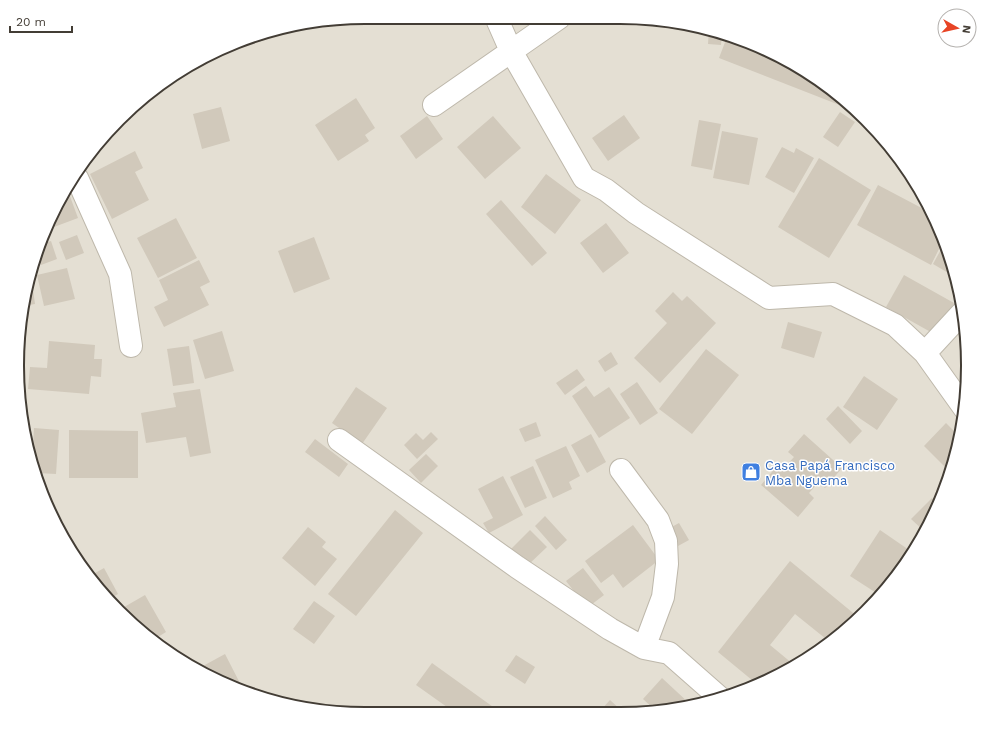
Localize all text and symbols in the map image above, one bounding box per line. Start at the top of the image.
scale bar [10,8,72,34]
north arrow [937,8,977,48]
text: 20 m [16,15,46,29]
text: N [959,24,973,34]
place label: Casa Papá Francisco Mba Nguema [765,458,895,488]
shop icon: Casa Papá Francisco Mba Nguema [740,461,762,483]

